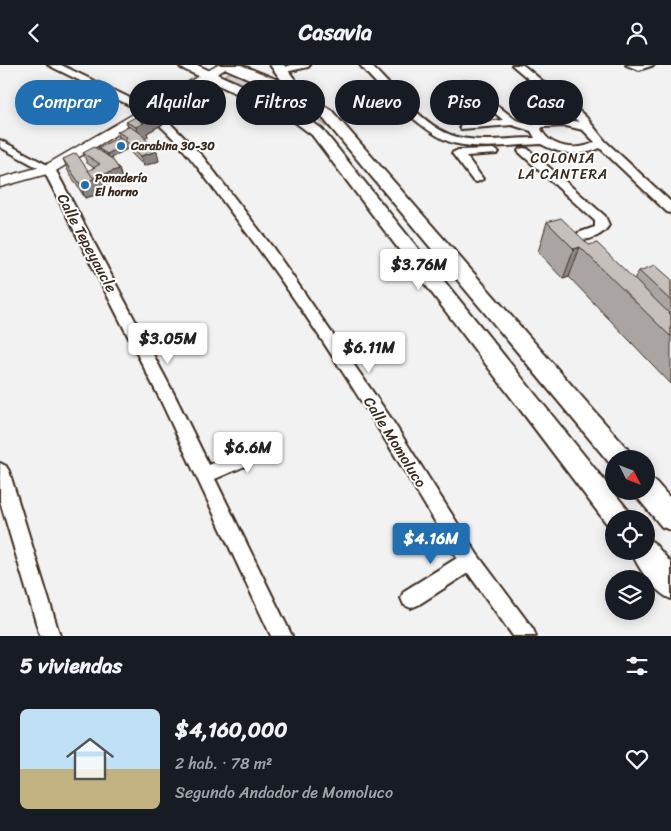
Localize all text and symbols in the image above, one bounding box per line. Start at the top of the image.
text: Casavia [299,13,372,52]
icon: back [20,19,48,47]
icon: person [623,19,651,47]
chip: Comprar [15,80,119,125]
chip: Alquilar [129,80,226,125]
chip: Filtros [236,80,325,125]
chip: Nuevo [335,80,420,125]
chip: Piso [430,80,499,125]
chip: Casa [509,80,583,125]
place label: Carabina 30-30 [130,135,215,157]
marker: Carabina 30-30 [115,140,127,152]
district label: COLONIA LA CANTERA [518,146,608,187]
place label: Panadería El horno [95,167,147,203]
marker: Panadería El horno [79,179,91,191]
street label: Calle Tepeyaucle [50,189,124,298]
pin: $3.76M [378,249,460,291]
text: $3.76M [391,250,447,279]
pin: $3.05M [127,323,209,365]
text: $3.05M [139,324,197,353]
pin: $6.11M [328,331,410,374]
text: $6.11M [343,333,395,362]
street label: Calle Momoluco [357,391,434,493]
pin: $6.6M [213,431,283,474]
text: $6.6M [225,433,271,462]
north arrow [605,450,655,500]
map controls [605,450,655,620]
button: locate [605,510,655,560]
pin: $4.16M [390,523,472,565]
text: $4.16M [404,524,458,553]
button: layers [605,570,655,620]
text: 5 viviendas [20,647,122,685]
icon: filters [623,652,651,680]
text: $4,160,000 [175,711,288,749]
icon: home [60,729,120,789]
icon: heart [623,745,651,773]
text: 2 hab. · 78 m² [175,749,272,778]
text: Segundo Andador de Momoluco [175,778,393,807]

